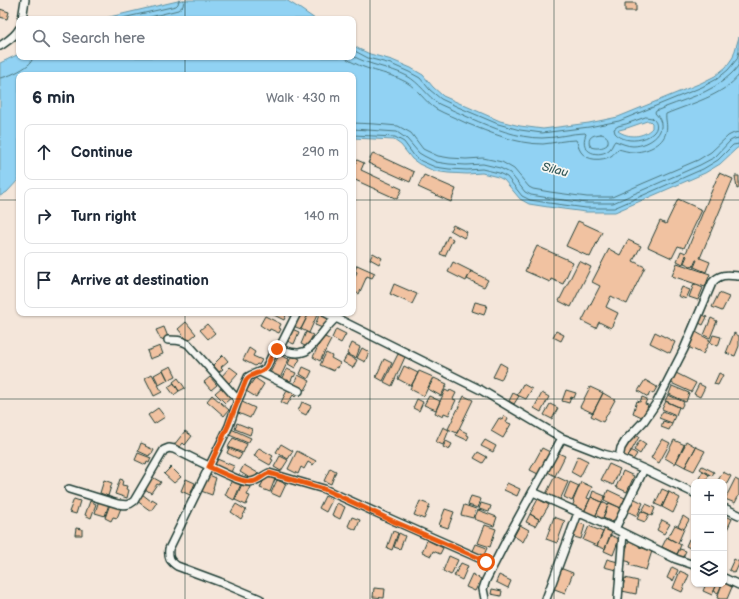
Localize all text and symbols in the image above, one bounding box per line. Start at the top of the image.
search box [16,16,356,60]
icon: search [30,27,52,49]
text: Search here [62,29,145,48]
text: 6 min [32,88,75,108]
text: Walk · 430 m [266,90,340,106]
icon: ahead [33,141,55,163]
text: Continue [71,143,133,162]
text: 290 m [302,144,339,160]
water label: Silau [540,159,570,181]
icon: right [33,205,55,227]
text: Turn right [71,207,136,226]
text: 140 m [304,208,339,224]
icon: arrive [33,269,55,291]
text: Arrive at destination [71,271,209,290]
route end [268,340,286,358]
map controls [691,479,727,587]
button: + [691,479,727,515]
button: − [691,515,727,551]
button: layers [691,551,727,587]
route start [477,553,495,571]

